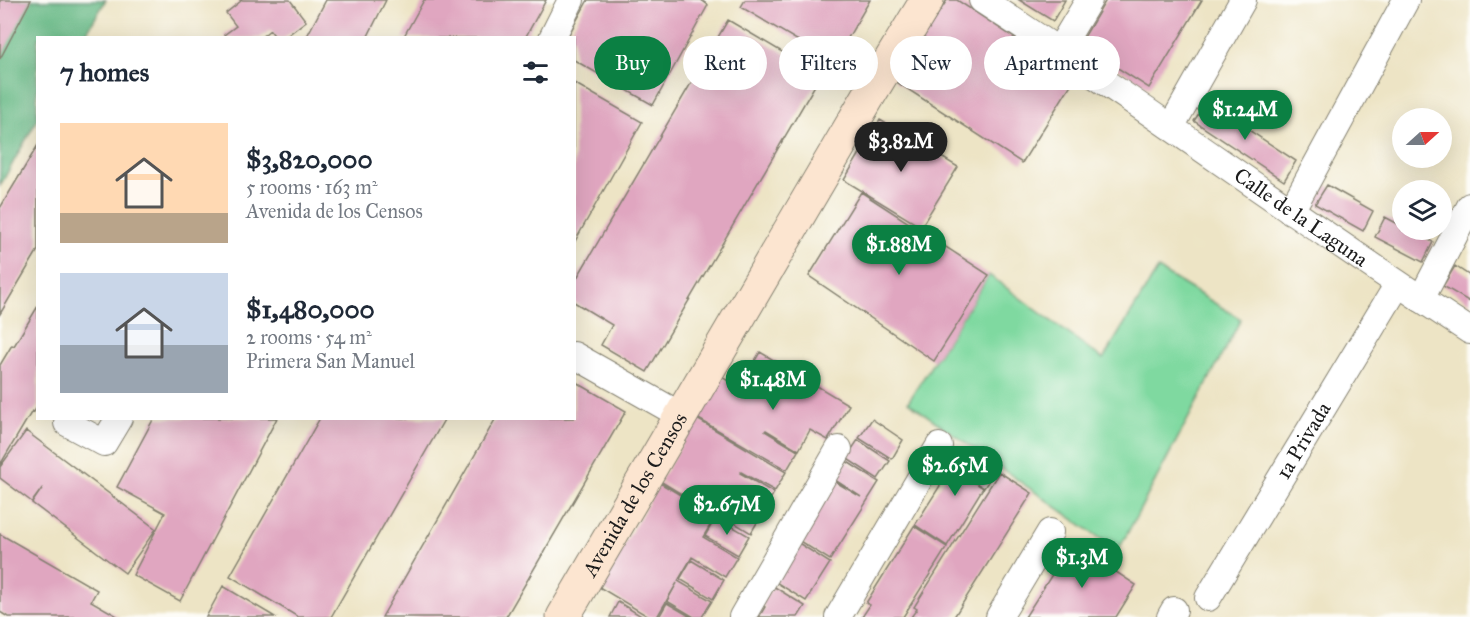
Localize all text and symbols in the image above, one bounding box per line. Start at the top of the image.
chip: Buy [594,36,671,90]
chip: Rent [683,36,767,90]
chip: Filters [779,36,878,90]
chip: New [890,36,972,90]
chip: Apartment [984,36,1120,90]
text: 7 homes [60,56,149,88]
icon: filters [519,56,552,89]
pin: $1.24M [1196,90,1294,141]
text: $1.24M [1212,97,1278,121]
north arrow [1392,108,1452,168]
map controls [1392,108,1452,240]
pin: $3.82M [852,122,950,173]
text: $3.82M [868,129,934,153]
text: $3,820,000 [246,143,373,175]
icon: home [108,147,180,219]
street label: Calle de la Laguna [1229,162,1373,272]
text: 5 rooms · 163 m² [246,175,378,199]
button: layers [1392,180,1452,240]
text: Avenida de los Censos [246,199,423,223]
pin: $1.88M [850,225,948,276]
text: $1.88M [866,232,932,256]
text: $1,480,000 [246,293,375,325]
icon: home [108,297,180,369]
text: 2 rooms · 54 m² [246,325,372,349]
text: Primera San Manuel [246,349,415,373]
pin: $1.48M [724,360,822,411]
text: $1.48M [740,367,806,391]
street label: 1a Privada [1270,397,1337,484]
street label: Avenida de los Censos [576,408,693,582]
pin: $2.65M [906,446,1004,497]
text: $2.65M [922,453,988,477]
pin: $2.67M [678,485,776,536]
text: $2.67M [693,492,761,516]
pin: $1.3M [1040,538,1124,589]
text: $1.3M [1056,545,1108,569]

